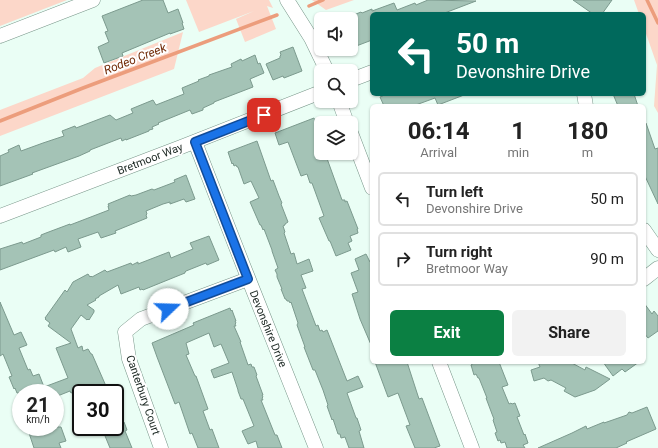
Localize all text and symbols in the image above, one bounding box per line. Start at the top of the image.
map controls [314,12,358,160]
button: sound [314,12,358,56]
text: 50 m [456,27,519,60]
icon: left [390,28,442,80]
water label: Rodeo Creek [102,40,169,77]
text: Devonshire Drive [456,61,590,82]
button: search [314,64,358,108]
pin [247,98,281,132]
icon: arrive [253,104,275,126]
button: layers [314,116,358,160]
text: 06:14 [408,117,470,145]
text: 1 [511,117,525,145]
text: 180 [567,117,608,145]
street label: Bretmoor Way [115,140,185,177]
text: Arrival [420,145,457,160]
text: min [507,145,529,160]
text: m [582,145,593,160]
text: Turn left [426,183,483,201]
icon: left [392,188,414,210]
text: 50 m [590,190,624,208]
text: Devonshire Drive [426,201,523,216]
text: Turn right [426,243,492,261]
icon: right [392,248,414,270]
text: 90 m [590,250,624,268]
text: Bretmoor Way [426,261,508,276]
position arrow [147,288,189,330]
street label: Devonshire Drive [247,289,289,370]
button: Exit [390,310,504,356]
button: Share [512,310,626,356]
street label: Canterbury Court [123,353,163,437]
speed limit sign: 30 [72,384,124,436]
text: 21 [27,393,49,417]
text: km/h [26,414,50,425]

